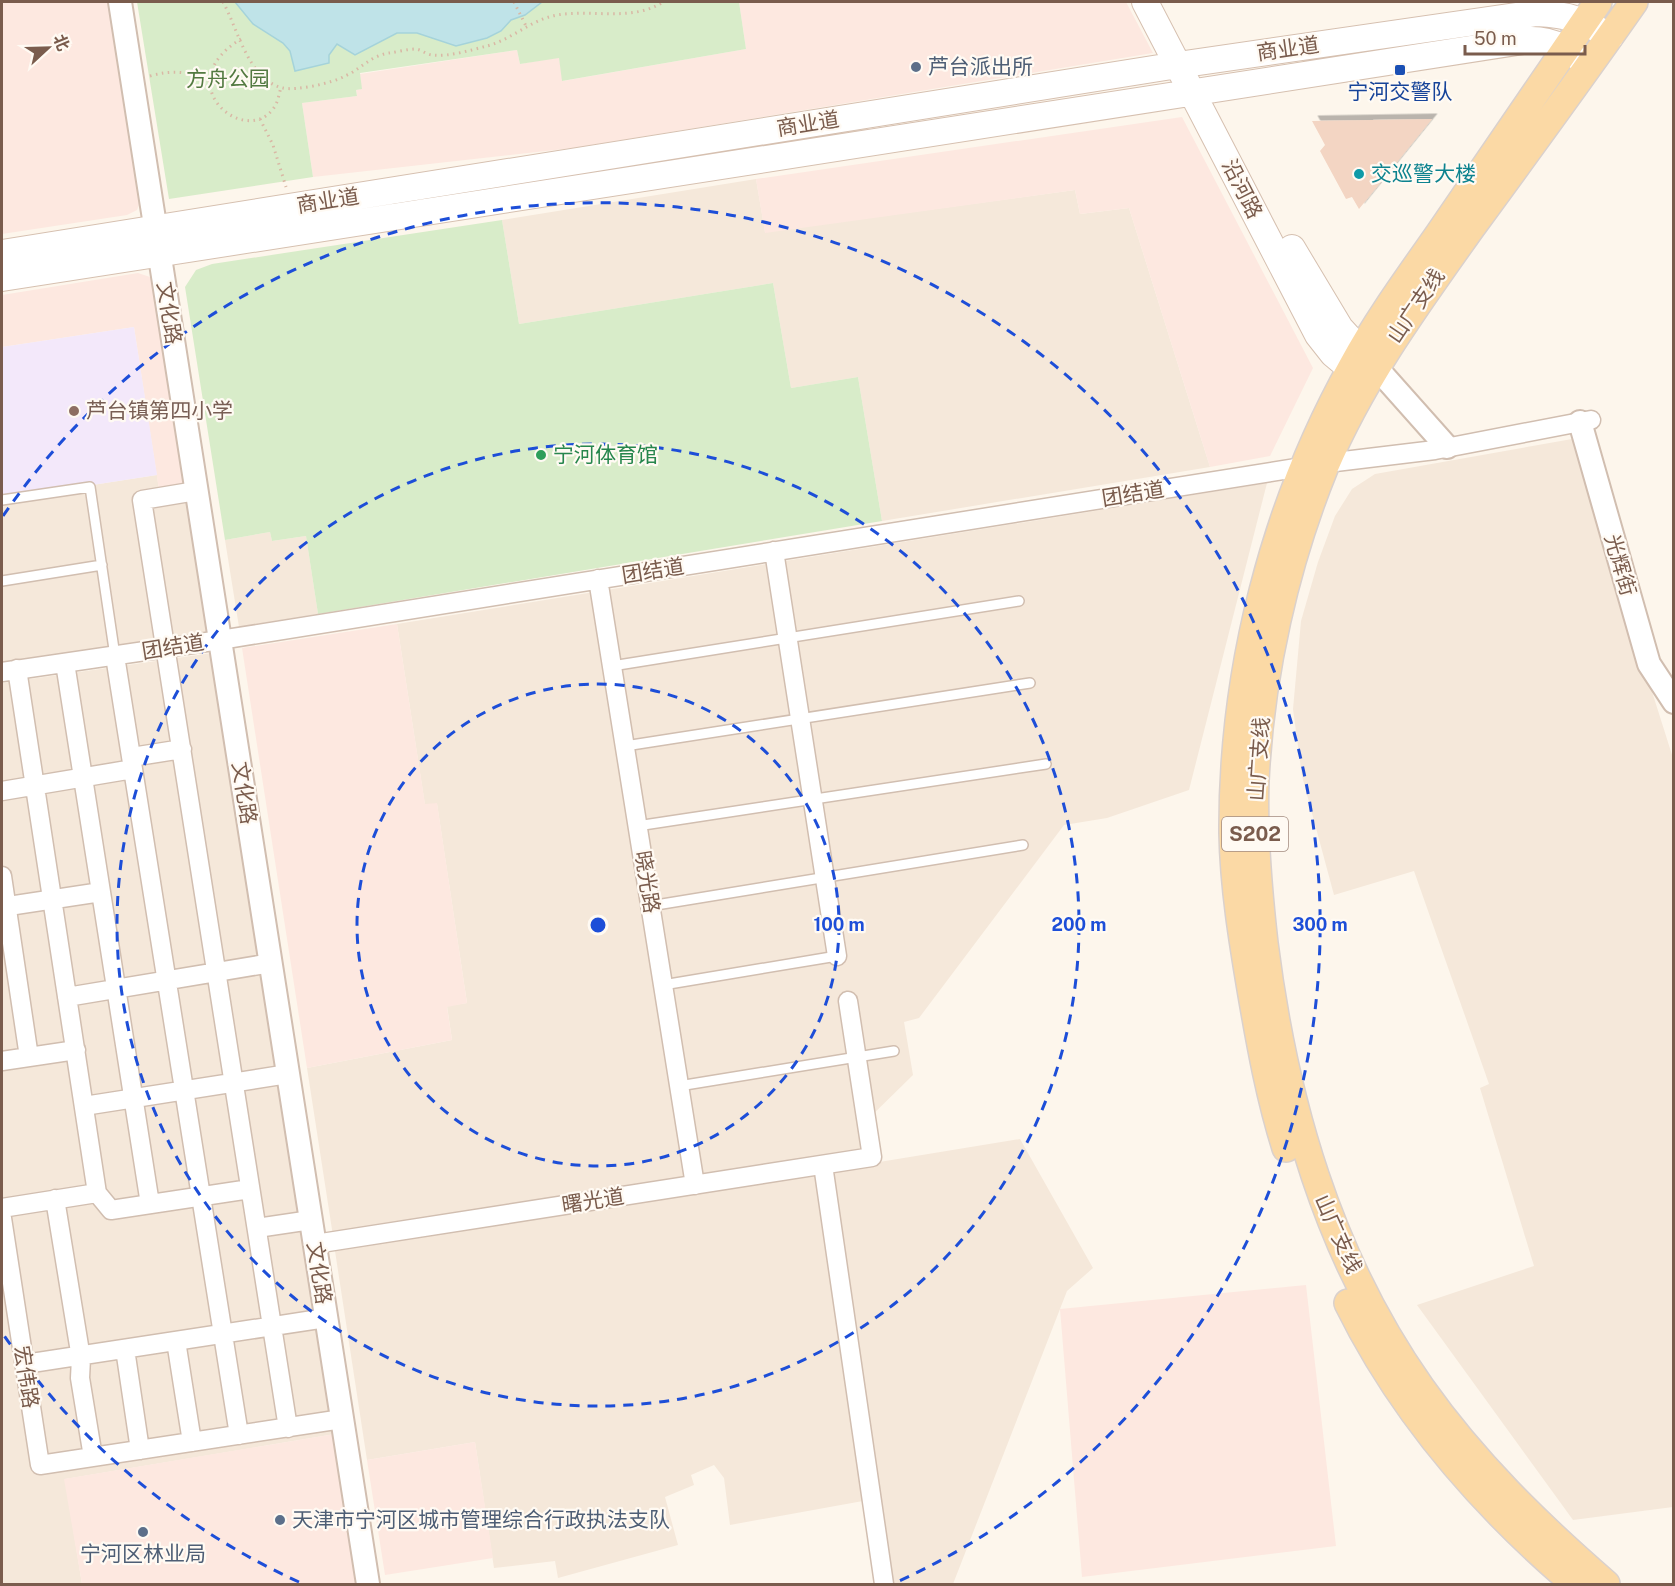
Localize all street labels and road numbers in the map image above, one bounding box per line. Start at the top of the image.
street label: 商业道 [1255,32,1321,65]
street label: 商业道 [775,106,841,141]
street label: 沿河路 [1217,155,1268,223]
street label: 商业道 [295,183,361,218]
street label: 山广支线 [1382,264,1449,348]
street label: 文化路 [152,280,187,346]
street label: 团结道 [1100,476,1166,511]
street label: 光辉街 [1600,531,1641,599]
street label: 团结道 [620,553,686,588]
street label: 团结道 [140,629,206,664]
street label: 山广支线 [1243,716,1274,802]
street label: 文化路 [227,760,262,826]
road number: S202 [1222,817,1288,851]
street label: 晓光路 [630,849,665,915]
street label: 曙光道 [560,1183,626,1218]
street label: 山广支线 [1310,1190,1367,1277]
street label: 文化路 [302,1240,337,1306]
street label: 宏伟路 [9,1344,44,1410]

